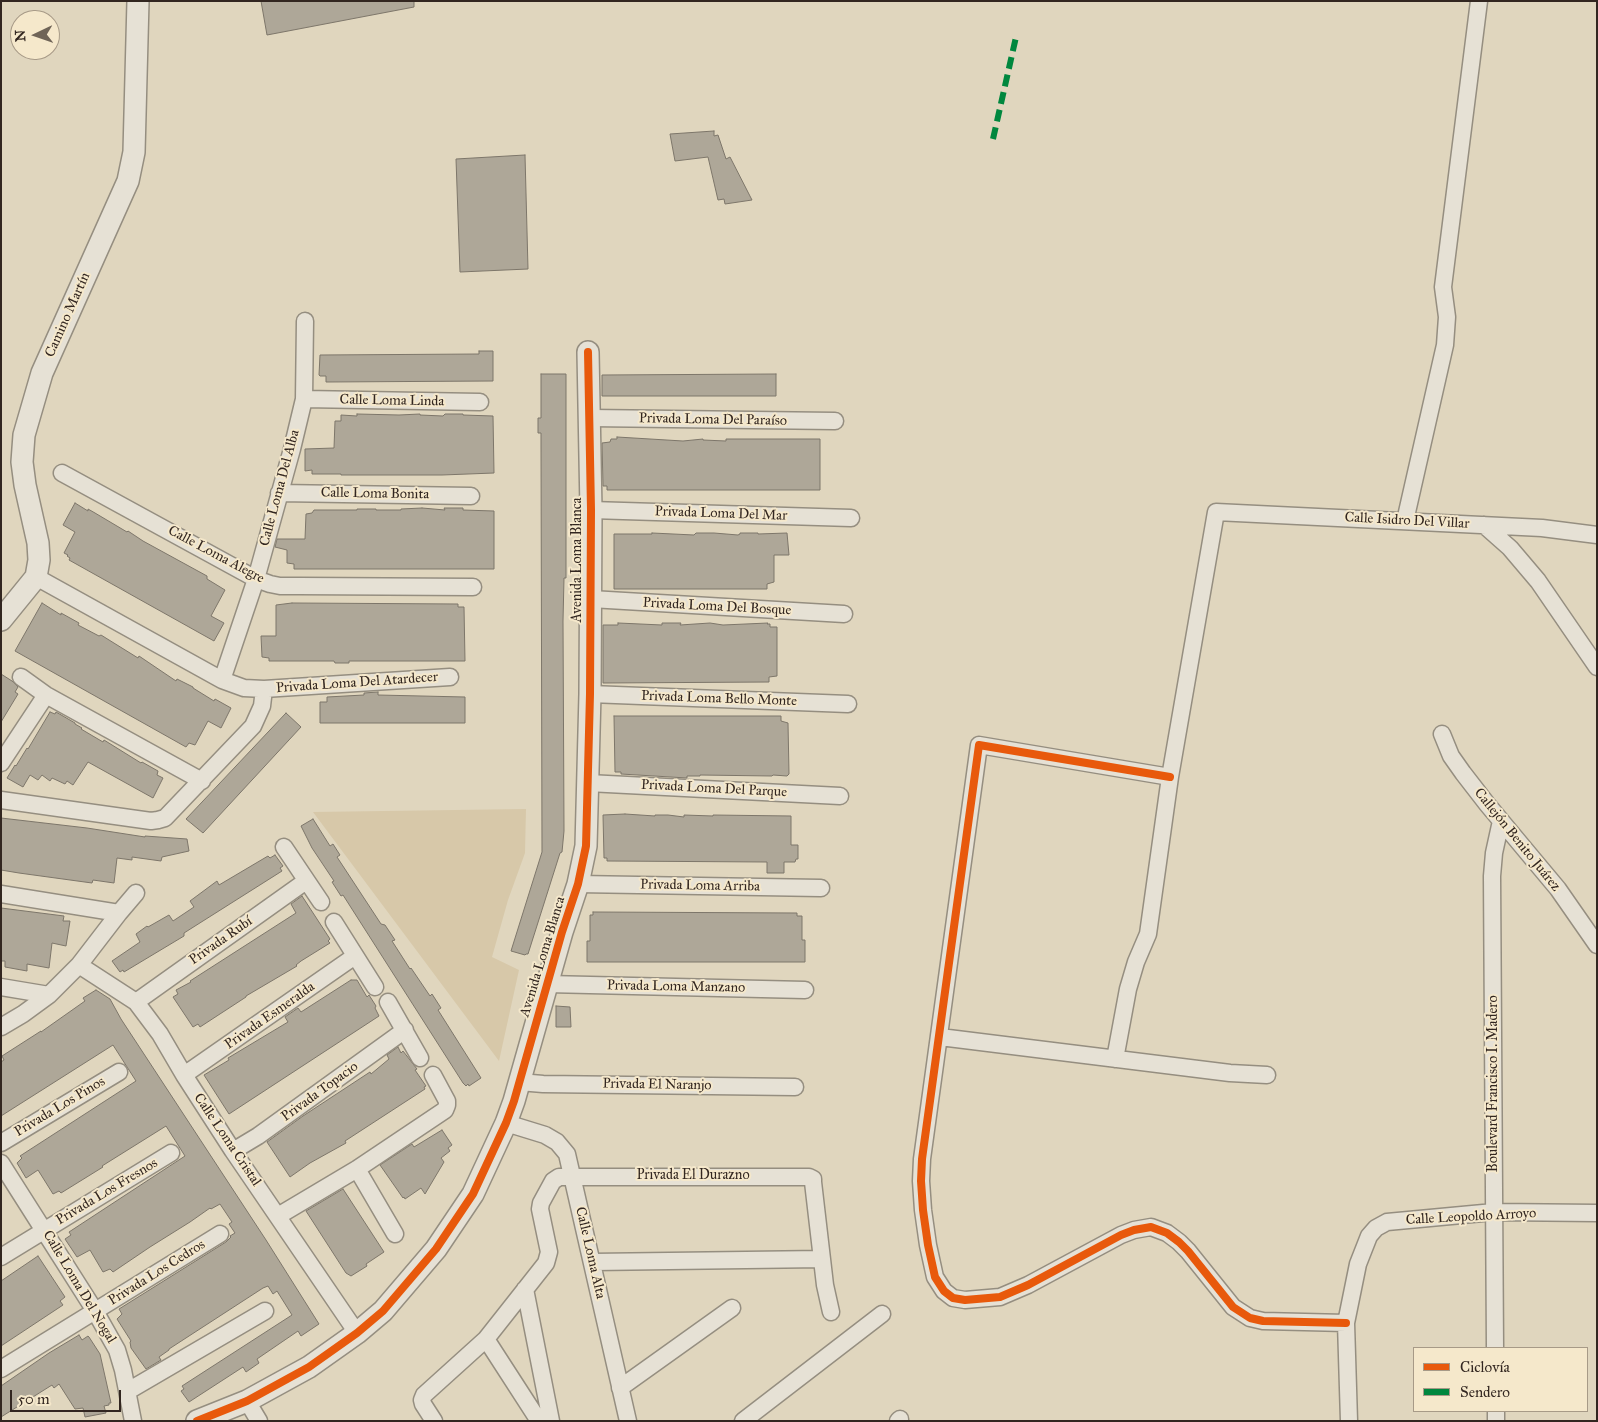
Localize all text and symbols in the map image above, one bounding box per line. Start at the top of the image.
north arrow [10,10,60,60]
text: N [12,29,29,42]
street label: Camino Martín [42,270,94,360]
street label: Calle Loma Linda [340,392,444,410]
street label: Privada Loma Del Paraíso [639,410,787,430]
street label: Calle Loma Del Alba [256,428,304,548]
street label: Calle Loma Bonita [321,485,429,503]
street label: Avenida Loma Blanca [570,497,586,623]
street label: Privada Loma Del Mar [654,503,788,525]
street label: Calle Isidro Del Villar [1344,509,1470,533]
street label: Calle Loma Alegre [165,523,267,587]
street label: Privada Loma Del Bosque [642,595,792,619]
street label: Privada Loma Del Atardecer [275,669,439,697]
street label: Privada Loma Bello Monte [641,688,797,710]
street label: Privada Loma Del Parque [641,777,787,801]
street label: Callejón Benito Juárez [1470,785,1564,895]
street label: Privada Loma Arriba [640,877,760,895]
street label: Avenida Loma Blanca [517,895,569,1019]
street label: Privada Rubí [186,913,256,969]
street label: Privada Loma Manzano [607,977,745,997]
street label: Privada Esmeralda [222,979,318,1053]
street label: Boulevard Francisco I. Madero [1486,995,1502,1173]
street label: Privada Topacio [278,1059,362,1125]
street label: Privada Los Pinos [12,1073,108,1141]
street label: Privada El Naranjo [602,1076,712,1094]
street label: Calle Loma Cristal [190,1090,264,1190]
street label: Privada Los Fresnos [53,1155,161,1229]
street label: Privada El Durazno [636,1168,750,1184]
street label: Calle Loma Alta [571,1205,609,1301]
street label: Calle Leopoldo Arroyo [1405,1205,1537,1229]
street label: Calle Loma Del Nogal [39,1228,119,1346]
street label: Privada Los Cedros [106,1236,208,1310]
legend [1413,1347,1588,1412]
text: Ciclovía [1460,1358,1510,1376]
scale bar [12,1380,124,1412]
text: Sendero [1460,1383,1510,1401]
text: 50 m [18,1390,50,1408]

